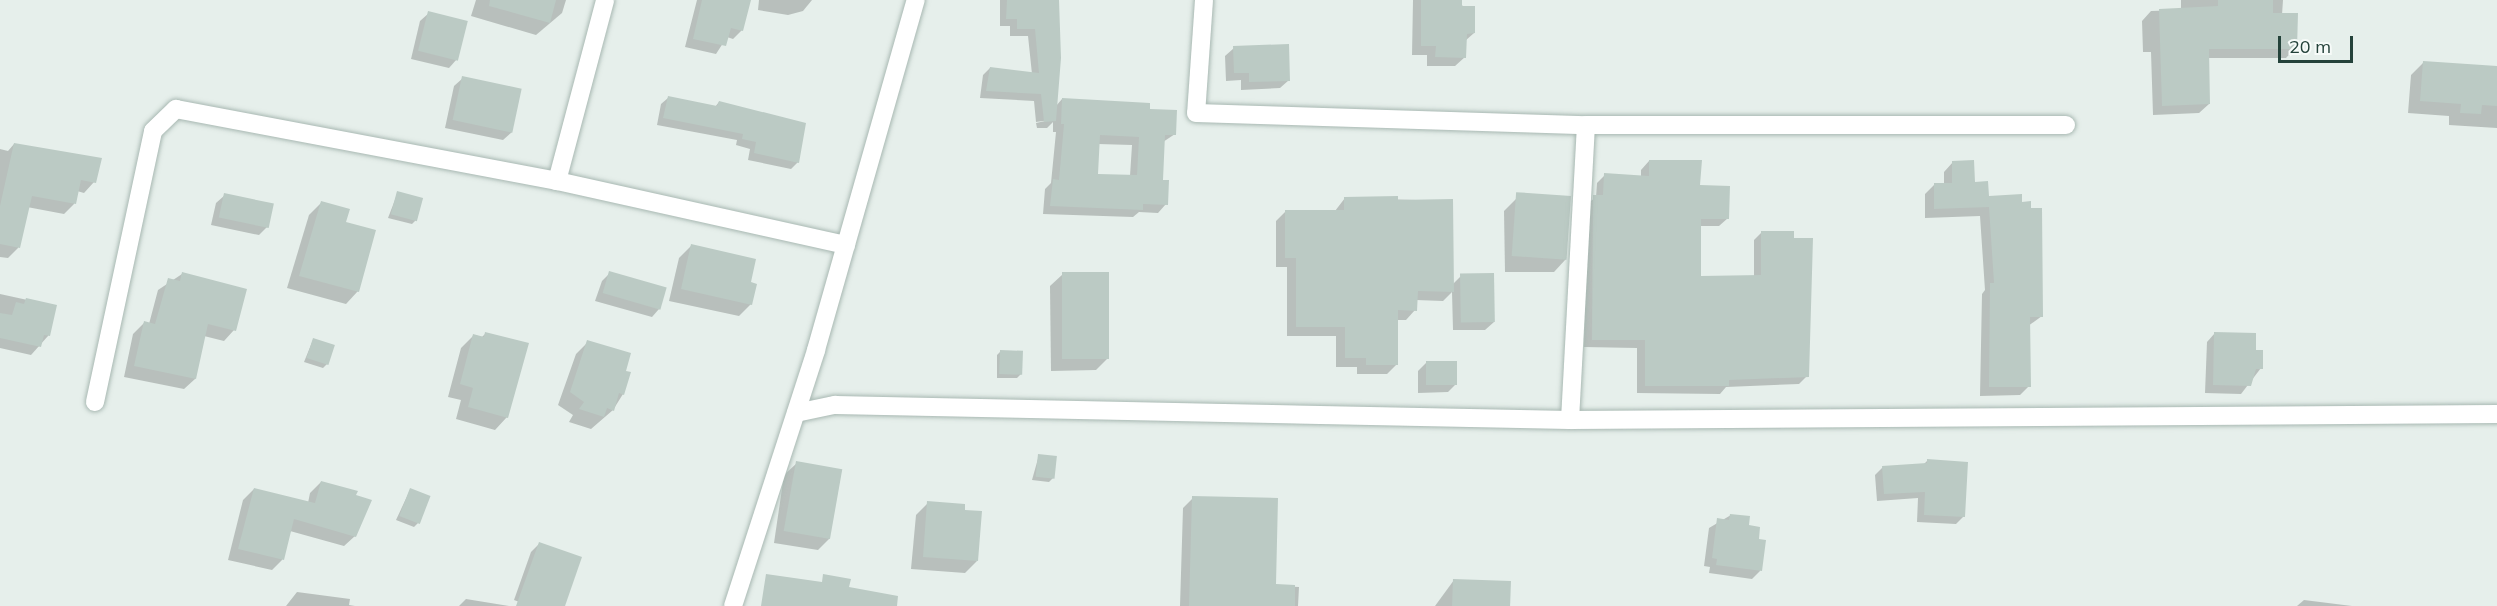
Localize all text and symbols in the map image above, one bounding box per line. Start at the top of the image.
scale bar [2281,24,2356,62]
text: 20 m [2289,35,2331,58]

